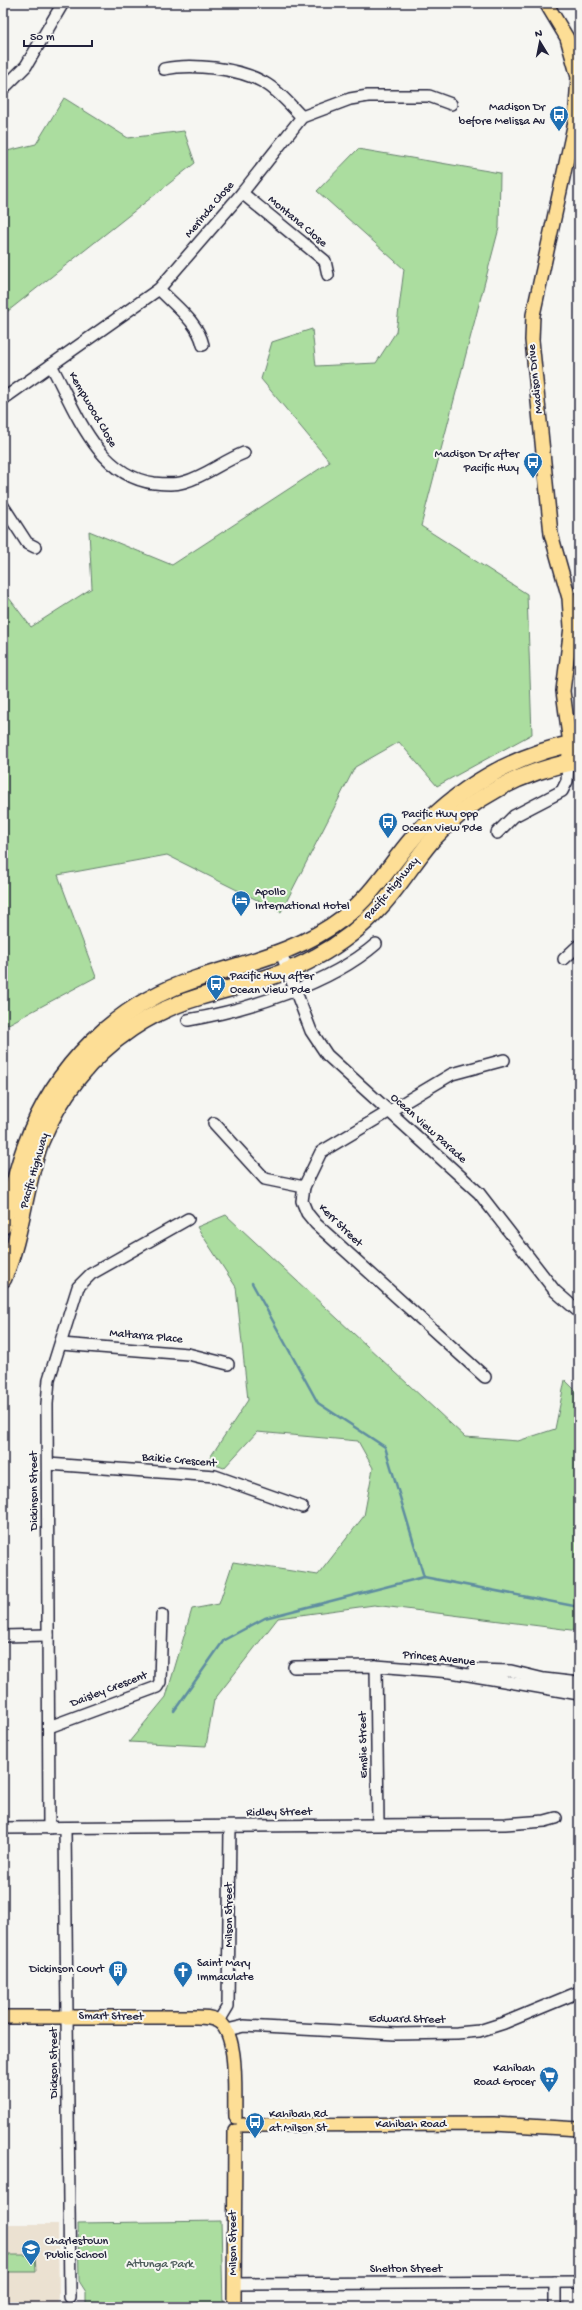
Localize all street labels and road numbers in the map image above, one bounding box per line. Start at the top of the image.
street label: Merinda Close [182,178,238,241]
street label: Montana Close [265,193,330,251]
street label: Madison Drive [525,343,547,415]
street label: Kempwood Close [65,370,120,451]
street label: Pacific Highway [361,855,422,924]
street label: Ocean View Parade [387,1091,470,1167]
street label: Pacific Highway [17,1132,52,1211]
street label: Kerr Street [315,1201,366,1251]
street label: Maltarra Place [109,1327,184,1347]
street label: Dickinson Street [28,1450,42,1532]
street label: Baikie Crescent [140,1451,218,1471]
street label: Princes Avenue [401,1648,477,1670]
street label: Daisley Crescent [68,1668,150,1711]
street label: Emslie Street [356,1710,372,1778]
street label: Ridley Street [246,1805,313,1821]
street label: Milson Street [223,1882,237,1947]
street label: Smart Street [79,2009,145,2025]
street label: Edward Street [369,2012,447,2028]
street label: Dickson Street [48,2026,62,2100]
street label: Kahibah Road [376,2118,447,2132]
street label: Milson Street [227,2210,241,2275]
street label: Shelton Street [370,2263,443,2277]

